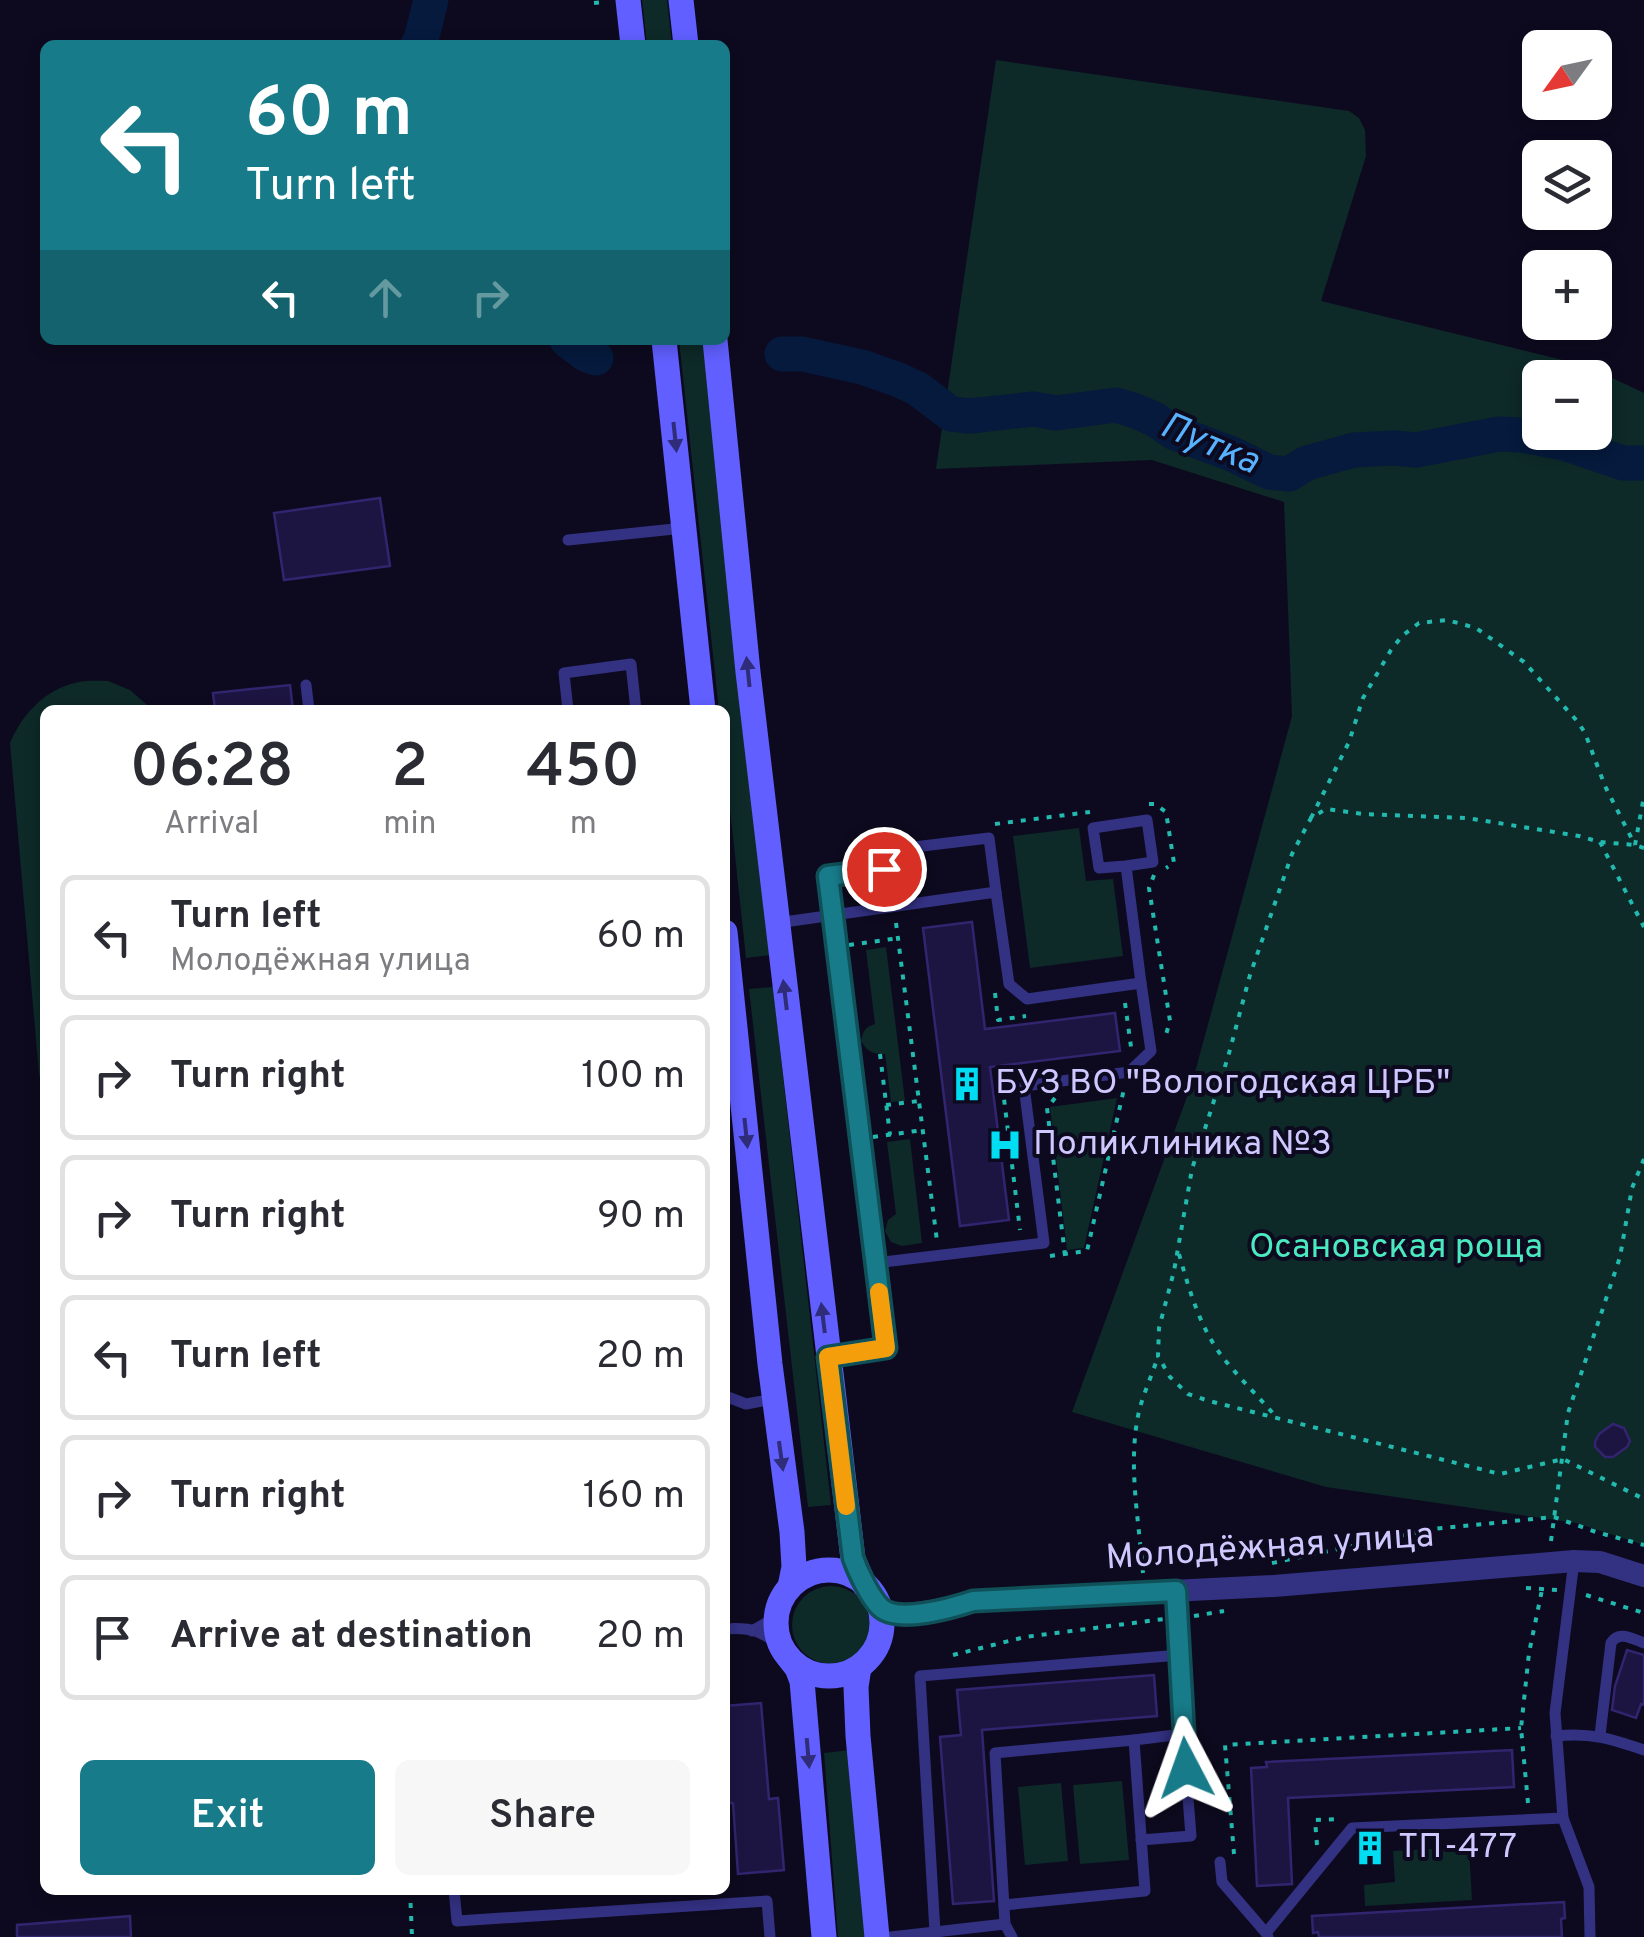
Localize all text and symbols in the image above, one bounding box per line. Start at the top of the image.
north arrow [1522,30,1612,120]
map controls [1522,30,1612,450]
text: 60 m [245,72,413,161]
icon: left [80,80,210,210]
button: layers [1522,140,1612,230]
text: Turn left [245,159,416,216]
button: + [1522,250,1612,340]
icon: left [253,270,308,325]
icon: ahead [358,270,413,325]
icon: right [463,270,518,325]
button: − [1522,360,1612,450]
water label: Путка [1152,402,1266,488]
one-way arrow [667,422,683,453]
one-way arrow [740,656,756,688]
text: 06:28 [130,732,294,808]
text: 2 [392,732,428,808]
text: 450 [526,732,640,808]
text: Arrival [164,805,259,845]
text: min [383,805,437,845]
text: m [570,805,597,845]
pin [842,827,927,912]
icon: arrive [857,842,912,897]
text: Turn left [170,893,322,942]
icon: left [85,910,140,965]
text: 60 m [597,913,685,962]
text: Молодёжная улица [170,942,471,982]
one-way arrow [777,979,793,1010]
icon: right [85,1050,140,1105]
text: Turn right [170,1053,345,1102]
text: 100 m [581,1053,685,1102]
place label: БУЗ ВО "Вологодская ЦРБ" [995,1062,1450,1106]
building icon: БУЗ ВО "Вологодская ЦРБ" [948,1065,986,1103]
one-way arrow [738,1118,754,1150]
place label: Поликлиника №3 [1033,1123,1332,1167]
hospital icon: Поликлиника №3 [986,1126,1024,1164]
icon: right [85,1190,140,1245]
text: Turn right [170,1193,345,1242]
text: 90 m [597,1193,685,1242]
park label: Осановская роща [1249,1226,1543,1270]
one-way arrow [815,1301,831,1333]
icon: left [85,1330,140,1385]
text: Turn left [170,1333,322,1382]
text: 20 m [596,1333,685,1382]
one-way arrow [774,1441,790,1473]
icon: right [85,1470,140,1525]
text: Turn right [170,1473,345,1522]
text: 160 m [583,1473,685,1522]
street label: Молодёжная улица [1104,1515,1436,1581]
icon: arrive [85,1610,140,1665]
text: Arrive at destination [170,1613,533,1662]
text: 20 m [596,1613,685,1662]
position arrow [1134,1716,1238,1820]
one-way arrow [800,1738,816,1770]
button: Exit [80,1760,375,1875]
button: Share [395,1760,690,1875]
place label: ТП-477 [1398,1826,1517,1870]
building icon: ТП-477 [1351,1829,1389,1867]

